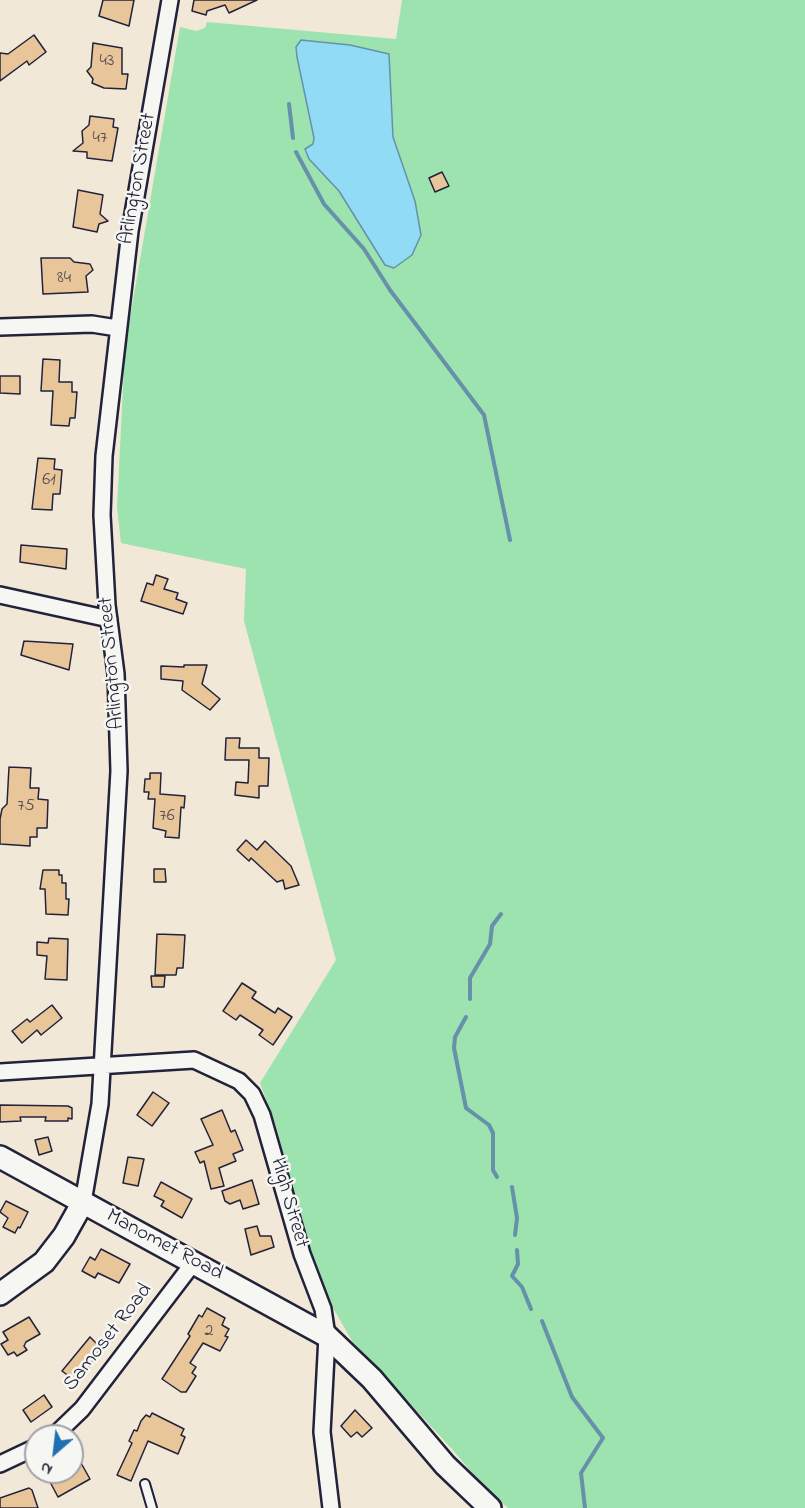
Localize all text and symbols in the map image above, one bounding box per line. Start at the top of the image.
house number: 43 [100,51,114,73]
street label: Arlington Street [115,111,163,247]
house number: 47 [93,128,107,150]
house number: 84 [57,268,71,290]
house number: 61 [42,470,56,492]
street label: Arlington Street [95,596,131,730]
house number: 75 [17,796,35,818]
house number: 76 [159,806,175,828]
street label: High Street [263,1155,313,1251]
street label: Manomet Road [101,1205,227,1287]
street label: Samoset Road [59,1279,159,1397]
house number: 2 [205,1321,213,1343]
north arrow [24,1424,84,1484]
text: N [36,1455,57,1481]

